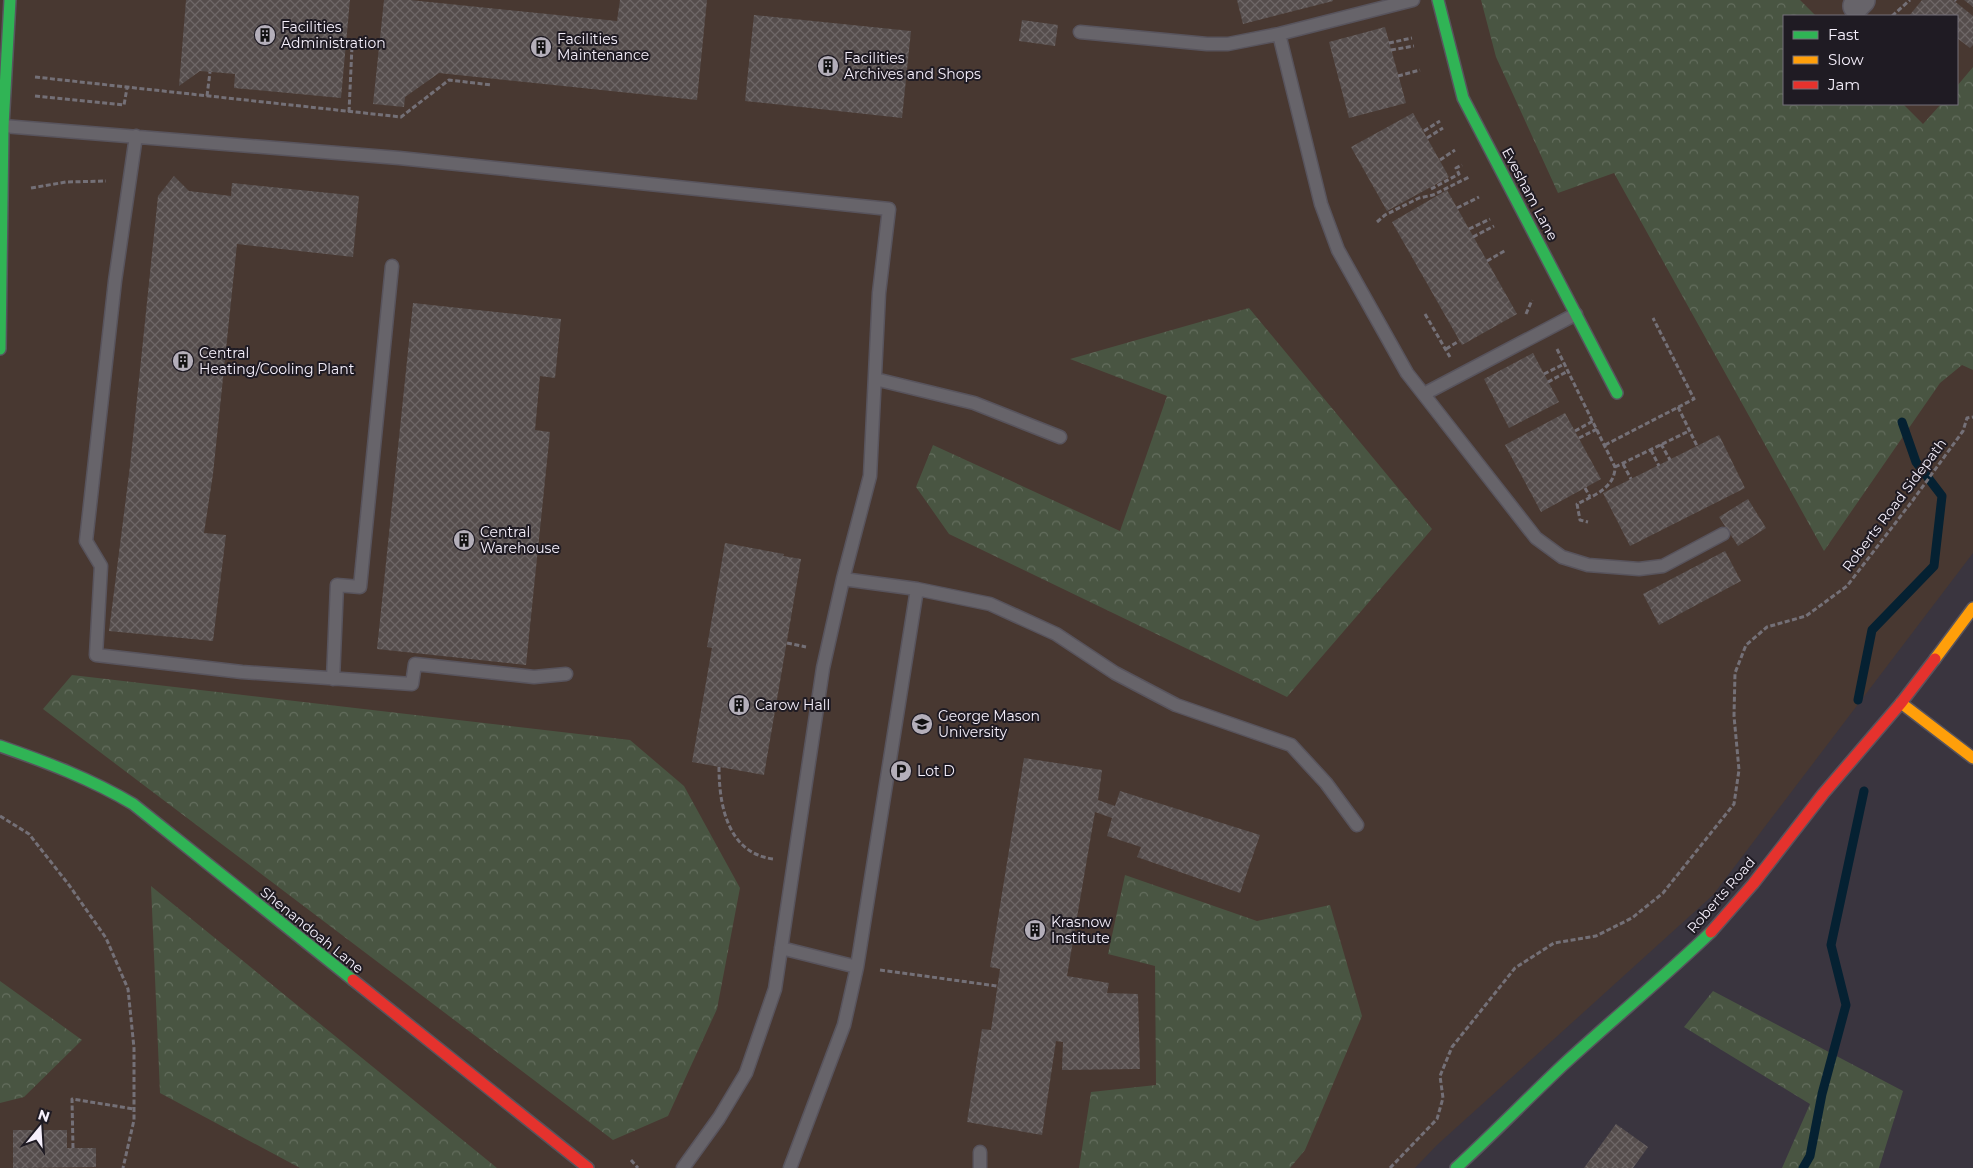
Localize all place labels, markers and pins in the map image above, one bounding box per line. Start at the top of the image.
place label: Facilities Administration [281,18,386,52]
building icon: Facilities Administration [253,23,277,47]
place label: Facilities Maintenance [557,30,649,64]
building icon: Facilities Maintenance [529,35,553,59]
place label: Facilities Archives and Shops [844,49,981,83]
building icon: Facilities Archives and Shops [816,54,840,78]
place label: Central Heating/Cooling Plant [199,344,355,378]
building icon: Central Heating/Cooling Plant [171,349,195,373]
place label: Central Warehouse [480,523,560,557]
building icon: Central Warehouse [452,528,476,552]
building icon: Carow Hall [727,693,751,717]
place label: Carow Hall [755,696,830,714]
place label: George Mason University [938,707,1040,741]
school or university icon: George Mason University [910,712,934,736]
parking icon: Lot D [889,759,913,783]
place label: Lot D [917,762,955,780]
place label: Krasnow Institute [1051,913,1112,947]
building icon: Krasnow Institute [1023,918,1047,942]

